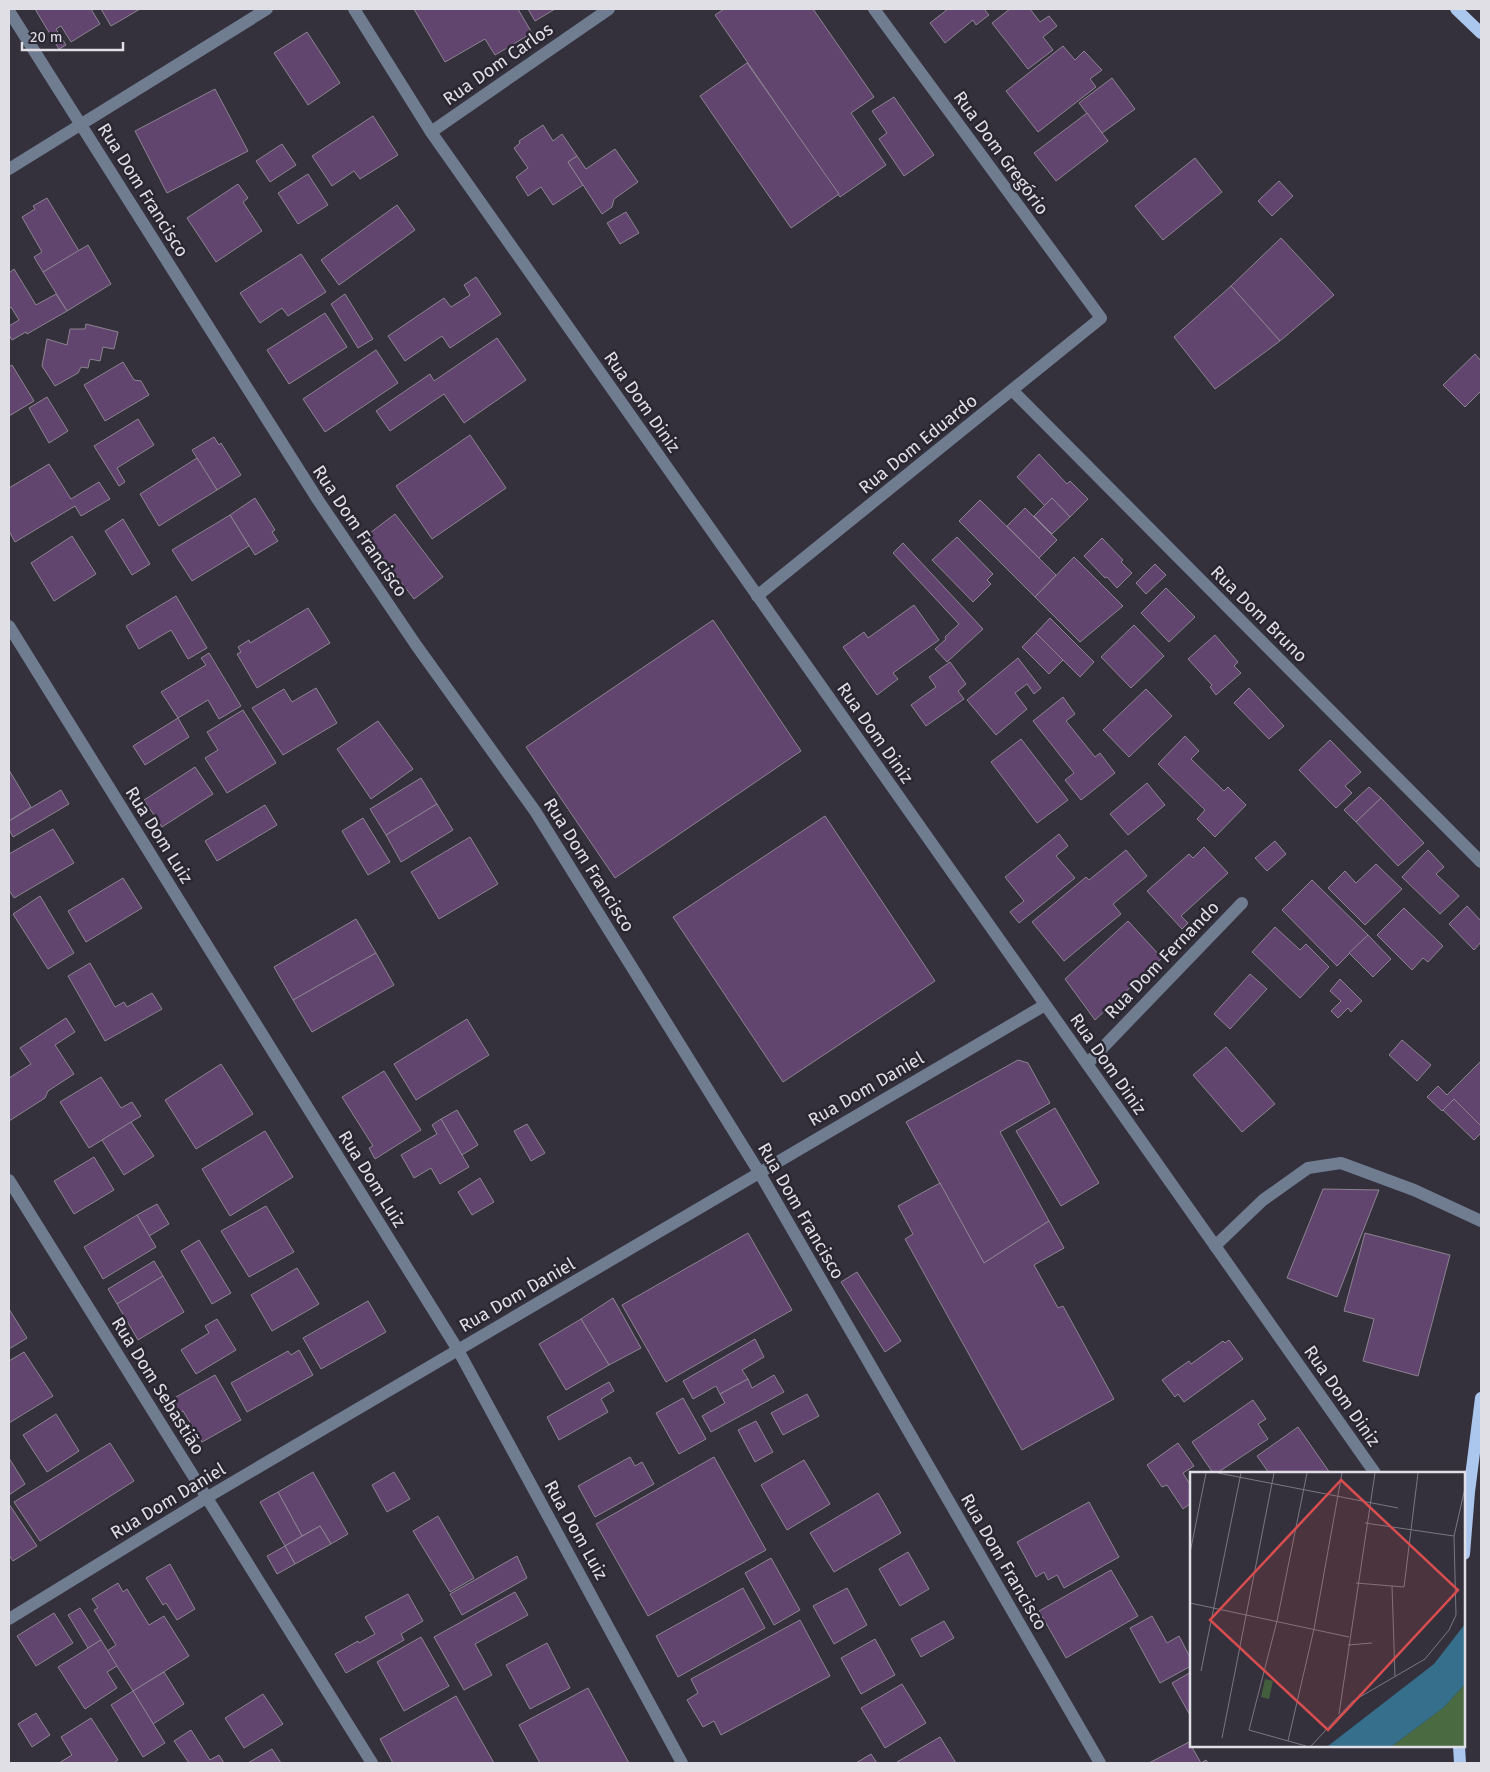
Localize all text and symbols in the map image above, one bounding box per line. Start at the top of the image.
street label: Rua Dom Carlos [439,18,557,110]
scale bar [22,20,124,52]
text: 20 m [30,28,63,46]
street label: Rua Dom Gregório [949,87,1053,219]
street label: Rua Dom Francisco [93,119,193,261]
street label: Rua Dom Diniz [599,347,685,457]
street label: Rua Dom Eduardo [854,389,982,499]
street label: Rua Dom Francisco [308,461,412,601]
street label: Rua Dom Bruno [1206,561,1312,667]
street label: Rua Dom Diniz [832,678,918,788]
street label: Rua Dom Luiz [120,782,198,888]
street label: Rua Dom Francisco [539,794,639,936]
street label: Rua Dom Fernando [1100,896,1224,1024]
street label: Rua Dom Diniz [1065,1009,1151,1119]
street label: Rua Dom Daniel [804,1047,928,1131]
street label: Rua Dom Luiz [333,1126,411,1232]
street label: Rua Dom Francisco [753,1139,849,1283]
street label: Rua Dom Daniel [455,1253,579,1337]
street label: Rua Dom Sebastião [107,1313,209,1459]
street label: Rua Dom Diniz [1299,1341,1385,1451]
street label: Rua Dom Daniel [107,1458,229,1544]
inset map [1190,1472,1465,1747]
street label: Rua Dom Luiz [540,1476,612,1584]
street label: Rua Dom Francisco [956,1490,1052,1634]

